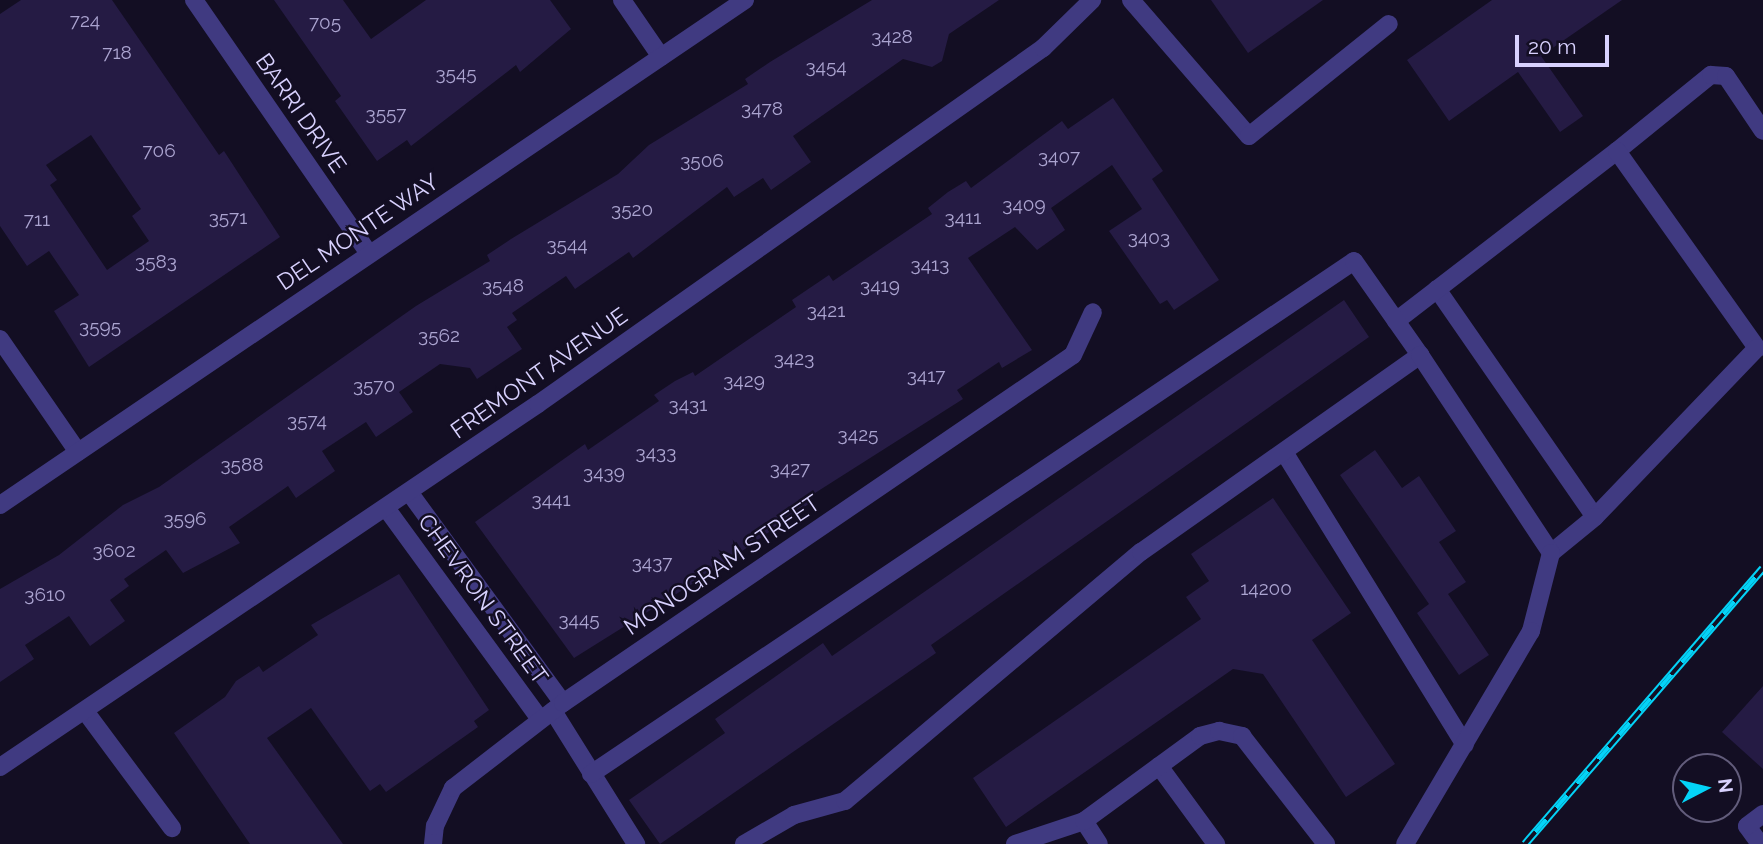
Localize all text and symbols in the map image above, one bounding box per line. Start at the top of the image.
house number: 724 [70,10,100,32]
house number: 705 [309,12,341,34]
scale bar [1518,21,1612,65]
house number: 3428 [871,26,913,48]
text: 20 m [1528,34,1576,59]
house number: 718 [102,42,132,64]
street label: BARRI DRIVE [250,48,352,178]
house number: 3454 [805,56,847,78]
house number: 3545 [435,63,477,85]
house number: 3478 [741,98,783,120]
house number: 3557 [366,103,406,125]
house number: 706 [142,140,176,162]
house number: 3407 [1038,146,1080,168]
house number: 3506 [680,150,724,172]
street label: DEL MONTE WAY [271,167,445,297]
house number: 3409 [1002,194,1046,216]
house number: 3520 [611,199,653,221]
house number: 3571 [209,207,247,229]
house number: 3411 [945,207,981,229]
house number: 711 [24,209,50,231]
house number: 3403 [1128,227,1170,249]
house number: 3544 [546,234,588,256]
house number: 3583 [135,251,177,273]
house number: 3413 [911,254,949,276]
house number: 3548 [482,275,524,297]
house number: 3419 [860,275,900,297]
house number: 3421 [807,300,845,322]
street label: FREMONT AVENUE [445,301,633,445]
house number: 3595 [79,316,121,338]
house number: 3562 [418,325,460,347]
house number: 3423 [774,348,814,370]
house number: 3417 [907,365,945,387]
house number: 3429 [723,370,765,392]
house number: 3570 [353,375,395,397]
house number: 3431 [669,394,707,416]
house number: 3574 [287,410,327,432]
house number: 3425 [838,424,878,446]
house number: 3433 [636,442,676,464]
house number: 3588 [220,454,264,476]
house number: 3427 [770,458,810,480]
house number: 3439 [583,462,625,484]
house number: 3441 [531,489,571,511]
street label: MONOGRAM STREET [619,489,825,641]
house number: 3596 [163,508,207,530]
street label: CHEVRON STREET [412,509,554,689]
house number: 3602 [92,540,136,562]
house number: 3437 [632,552,672,574]
house number: 14200 [1240,578,1292,600]
house number: 3610 [24,584,66,606]
house number: 3445 [558,609,600,631]
north arrow [1672,753,1742,823]
text: N [1714,777,1738,794]

